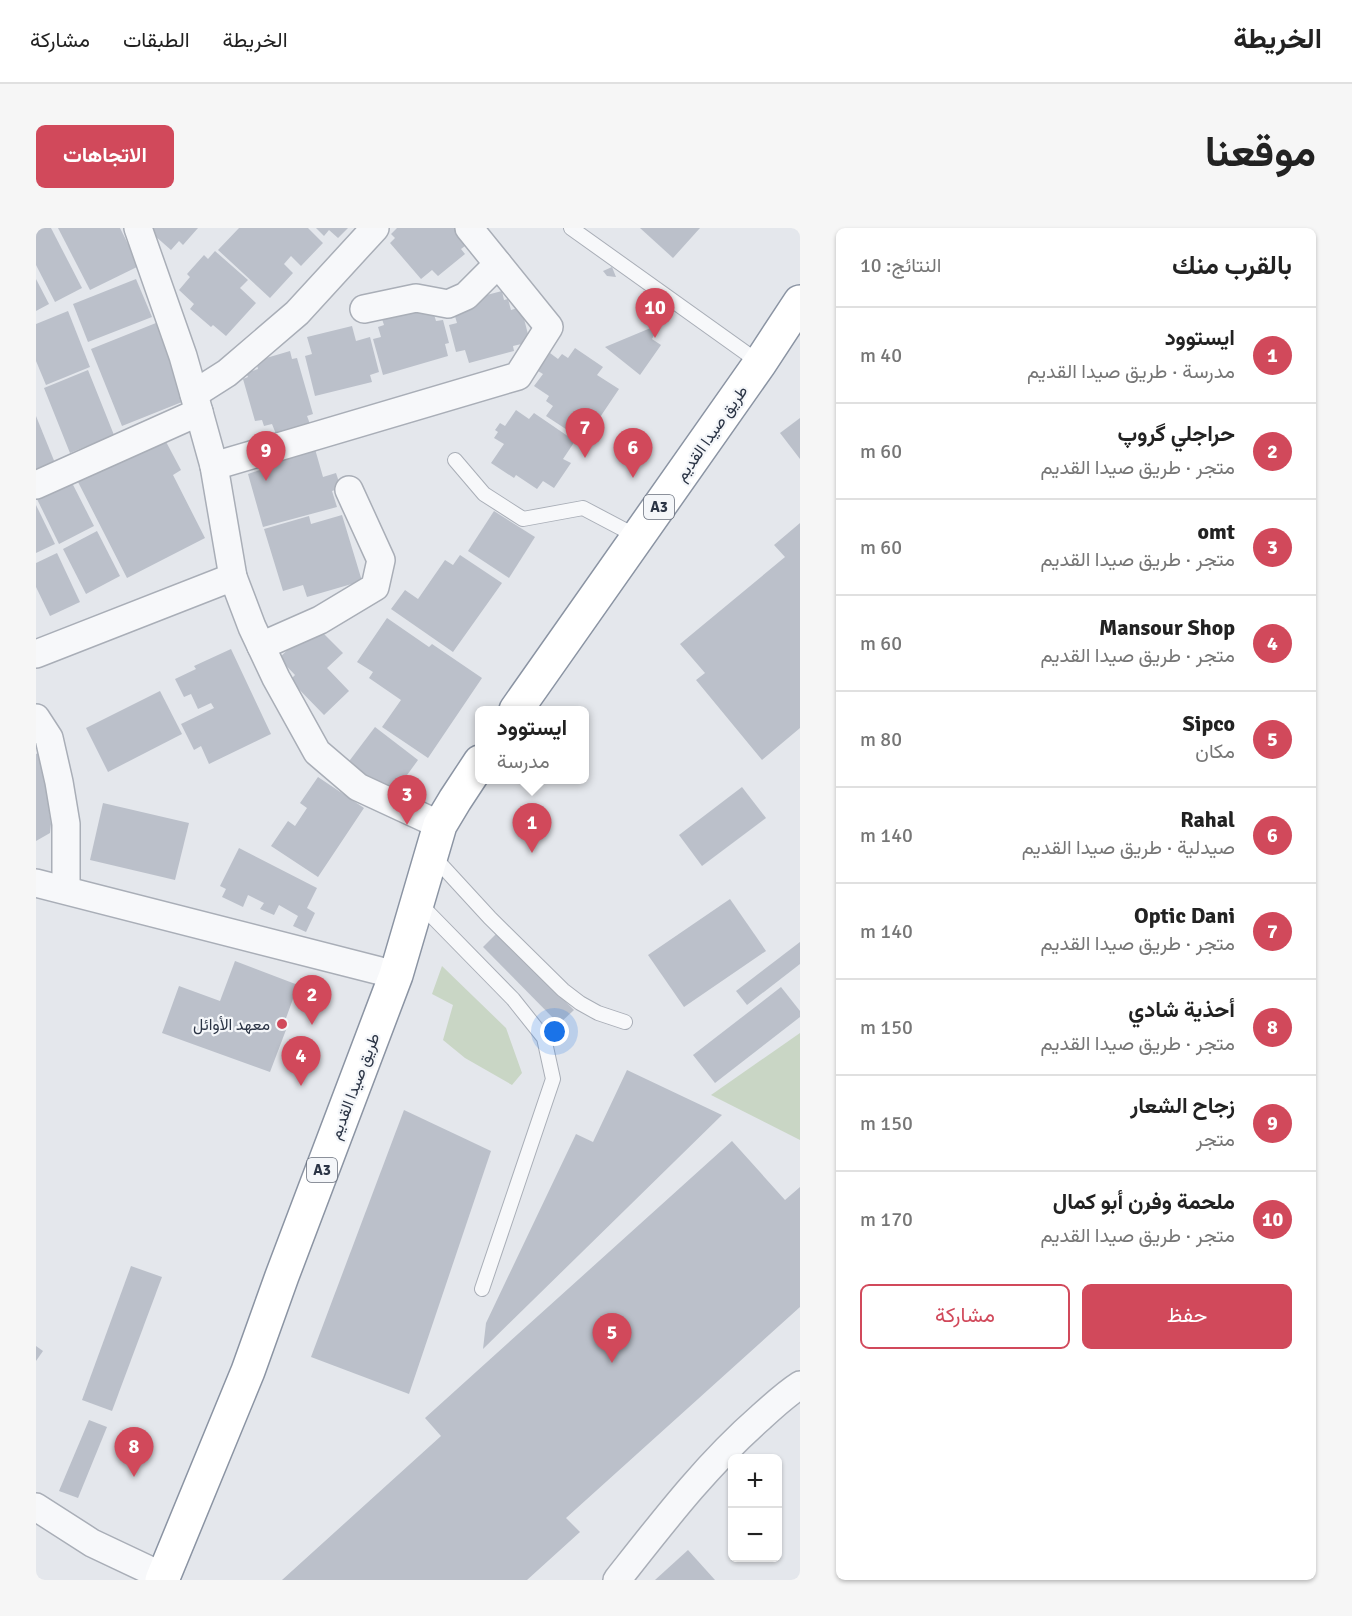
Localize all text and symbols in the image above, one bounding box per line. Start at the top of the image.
text: الخريطة [1233,22,1322,56]
text: مشاركة [30,27,90,53]
text: الطبقات [123,27,190,53]
text: الخريطة [223,27,288,53]
button: الاتجاهات [36,125,174,188]
text: موقعنا [1205,127,1316,178]
text: بالقرب منك [1172,250,1292,282]
text: النتائج: 10 [860,253,941,278]
pin: 10 [636,288,674,338]
text: ايستوود [1165,324,1235,351]
text: 40 m [860,343,902,368]
text: 1 [1267,343,1278,368]
text: مدرسة · طريق صيدا القديم [1027,359,1235,384]
street label: طريق صيدا القديم [671,382,752,485]
pin: 7 [566,408,604,458]
text: حراجلي گروپ [1118,420,1235,447]
pin: 6 [614,428,652,478]
pin: 9 [246,432,286,481]
text: 60 m [860,439,902,464]
text: 2 [1267,439,1278,464]
text: متجر · طريق صيدا القديم [1041,455,1235,480]
road number: A3 [644,495,674,519]
text: omt [1197,518,1235,545]
text: 60 m [860,535,902,560]
text: 3 [1267,535,1278,560]
text: متجر · طريق صيدا القديم [1041,547,1235,572]
text: Mansour Shop [1099,614,1235,641]
text: 60 m [860,631,902,656]
text: 4 [1267,631,1278,656]
text: متجر · طريق صيدا القديم [1041,643,1235,668]
popup [475,706,589,784]
text: Sipco [1183,710,1235,737]
text: ايستوود [497,714,567,741]
text: 80 m [860,727,902,752]
text: 5 [1267,727,1278,752]
text: مكان [1195,739,1235,764]
text: مدرسة [497,749,550,774]
pin: 3 [388,776,427,825]
pin: 1 [512,804,552,853]
text: Rahal [1180,806,1235,833]
text: 140 m [860,823,913,848]
text: 6 [1267,823,1278,848]
text: صيدلية · طريق صيدا القديم [1022,835,1235,860]
text: Optic Dani [1134,902,1235,929]
text: 140 m [860,919,913,944]
text: 7 [1267,919,1278,944]
text: متجر · طريق صيدا القديم [1041,931,1235,956]
pin: 2 [292,976,332,1025]
text: أحذية شادي [1128,996,1235,1023]
place label: معهد الأوائل [193,1015,270,1035]
text: 150 m [860,1015,913,1040]
text: 8 [1267,1015,1278,1040]
marker: معهد الأوائل [275,1017,289,1031]
your location [540,1017,569,1046]
street label: طريق صيدا القديم [325,1030,384,1142]
text: متجر · طريق صيدا القديم [1041,1031,1235,1056]
pin: 4 [282,1036,320,1086]
text: زجاح الشعار [1130,1092,1235,1119]
text: 150 m [860,1111,913,1136]
text: 9 [1267,1111,1278,1136]
text: متجر [1196,1127,1235,1152]
road number: A3 [307,1158,337,1182]
text: ملحمة وفرن أبو كمال [1053,1188,1235,1215]
text: 170 m [860,1207,913,1232]
text: 10 [1262,1207,1283,1232]
text: متجر · طريق صيدا القديم [1041,1223,1235,1248]
button: مشاركة [860,1284,1070,1349]
button: حفظ [1082,1284,1292,1349]
pin: 5 [592,1314,632,1363]
pin: 8 [114,1428,154,1477]
map controls [728,1454,782,1562]
button: + [728,1454,782,1508]
button: − [728,1508,782,1562]

